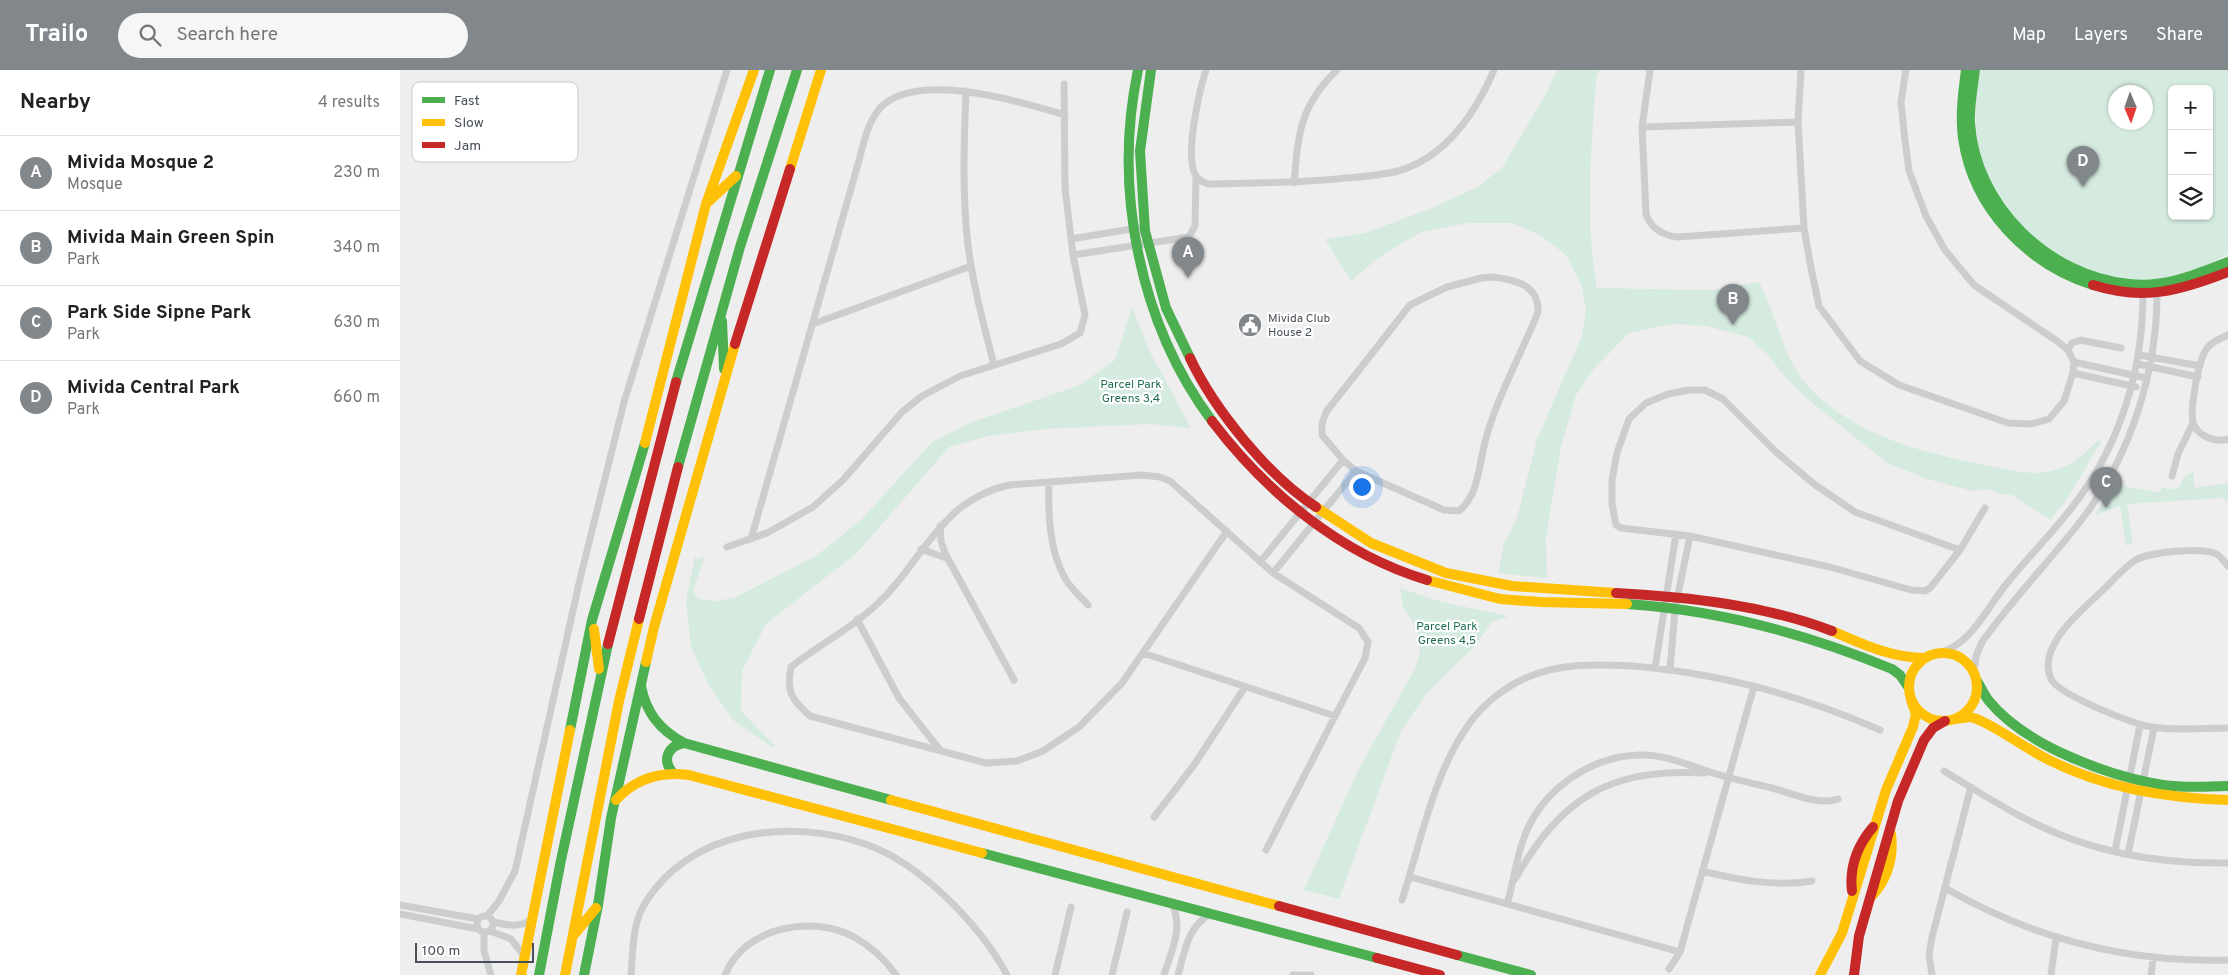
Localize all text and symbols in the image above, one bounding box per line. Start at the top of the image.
search box [118,13,468,58]
text: Trailo [25,20,88,50]
icon: search [136,21,164,49]
text: Search here [176,23,278,47]
text: Map [2012,24,2046,47]
text: Layers [2074,24,2128,47]
text: Share [2156,24,2203,47]
legend [412,82,578,162]
north arrow [2108,85,2153,130]
map controls [2168,85,2213,220]
button: + [2168,85,2213,130]
text: Nearby [20,89,91,116]
text: 4 results [318,93,380,113]
text: Fast [454,93,480,110]
text: Slow [454,115,484,132]
button: − [2168,130,2213,175]
text: Jam [454,138,481,155]
pin: D [2067,146,2099,187]
text: Mivida Mosque 2 [67,151,214,175]
text: A [30,163,42,183]
text: 230 m [333,163,380,183]
text: Mosque [67,175,123,195]
button: layers [2168,175,2213,220]
text: Mivida Main Green Spin [67,226,275,250]
pin: A [1172,237,1204,278]
text: B [30,238,42,258]
text: 340 m [333,238,380,258]
text: Park [67,250,100,270]
pin: B [1717,284,1749,325]
text: Park Side Sipne Park [67,301,251,325]
place label: Mivida Club House 2 [1268,311,1330,341]
public building icon: Mivida Club House 2 [1237,312,1263,338]
text: C [31,313,41,333]
text: 630 m [333,313,380,333]
text: Park [67,325,100,345]
text: Mivida Central Park [67,376,240,400]
park label: Parcel Park Greens 3,4 [1100,377,1162,407]
text: D [30,388,42,408]
text: 660 m [333,388,380,408]
text: Park [67,400,100,420]
pin: C [2090,467,2122,508]
your location [1349,474,1375,500]
park label: Parcel Park Greens 4,5 [1416,619,1478,649]
scale bar [415,940,534,963]
text: 100 m [422,943,460,960]

